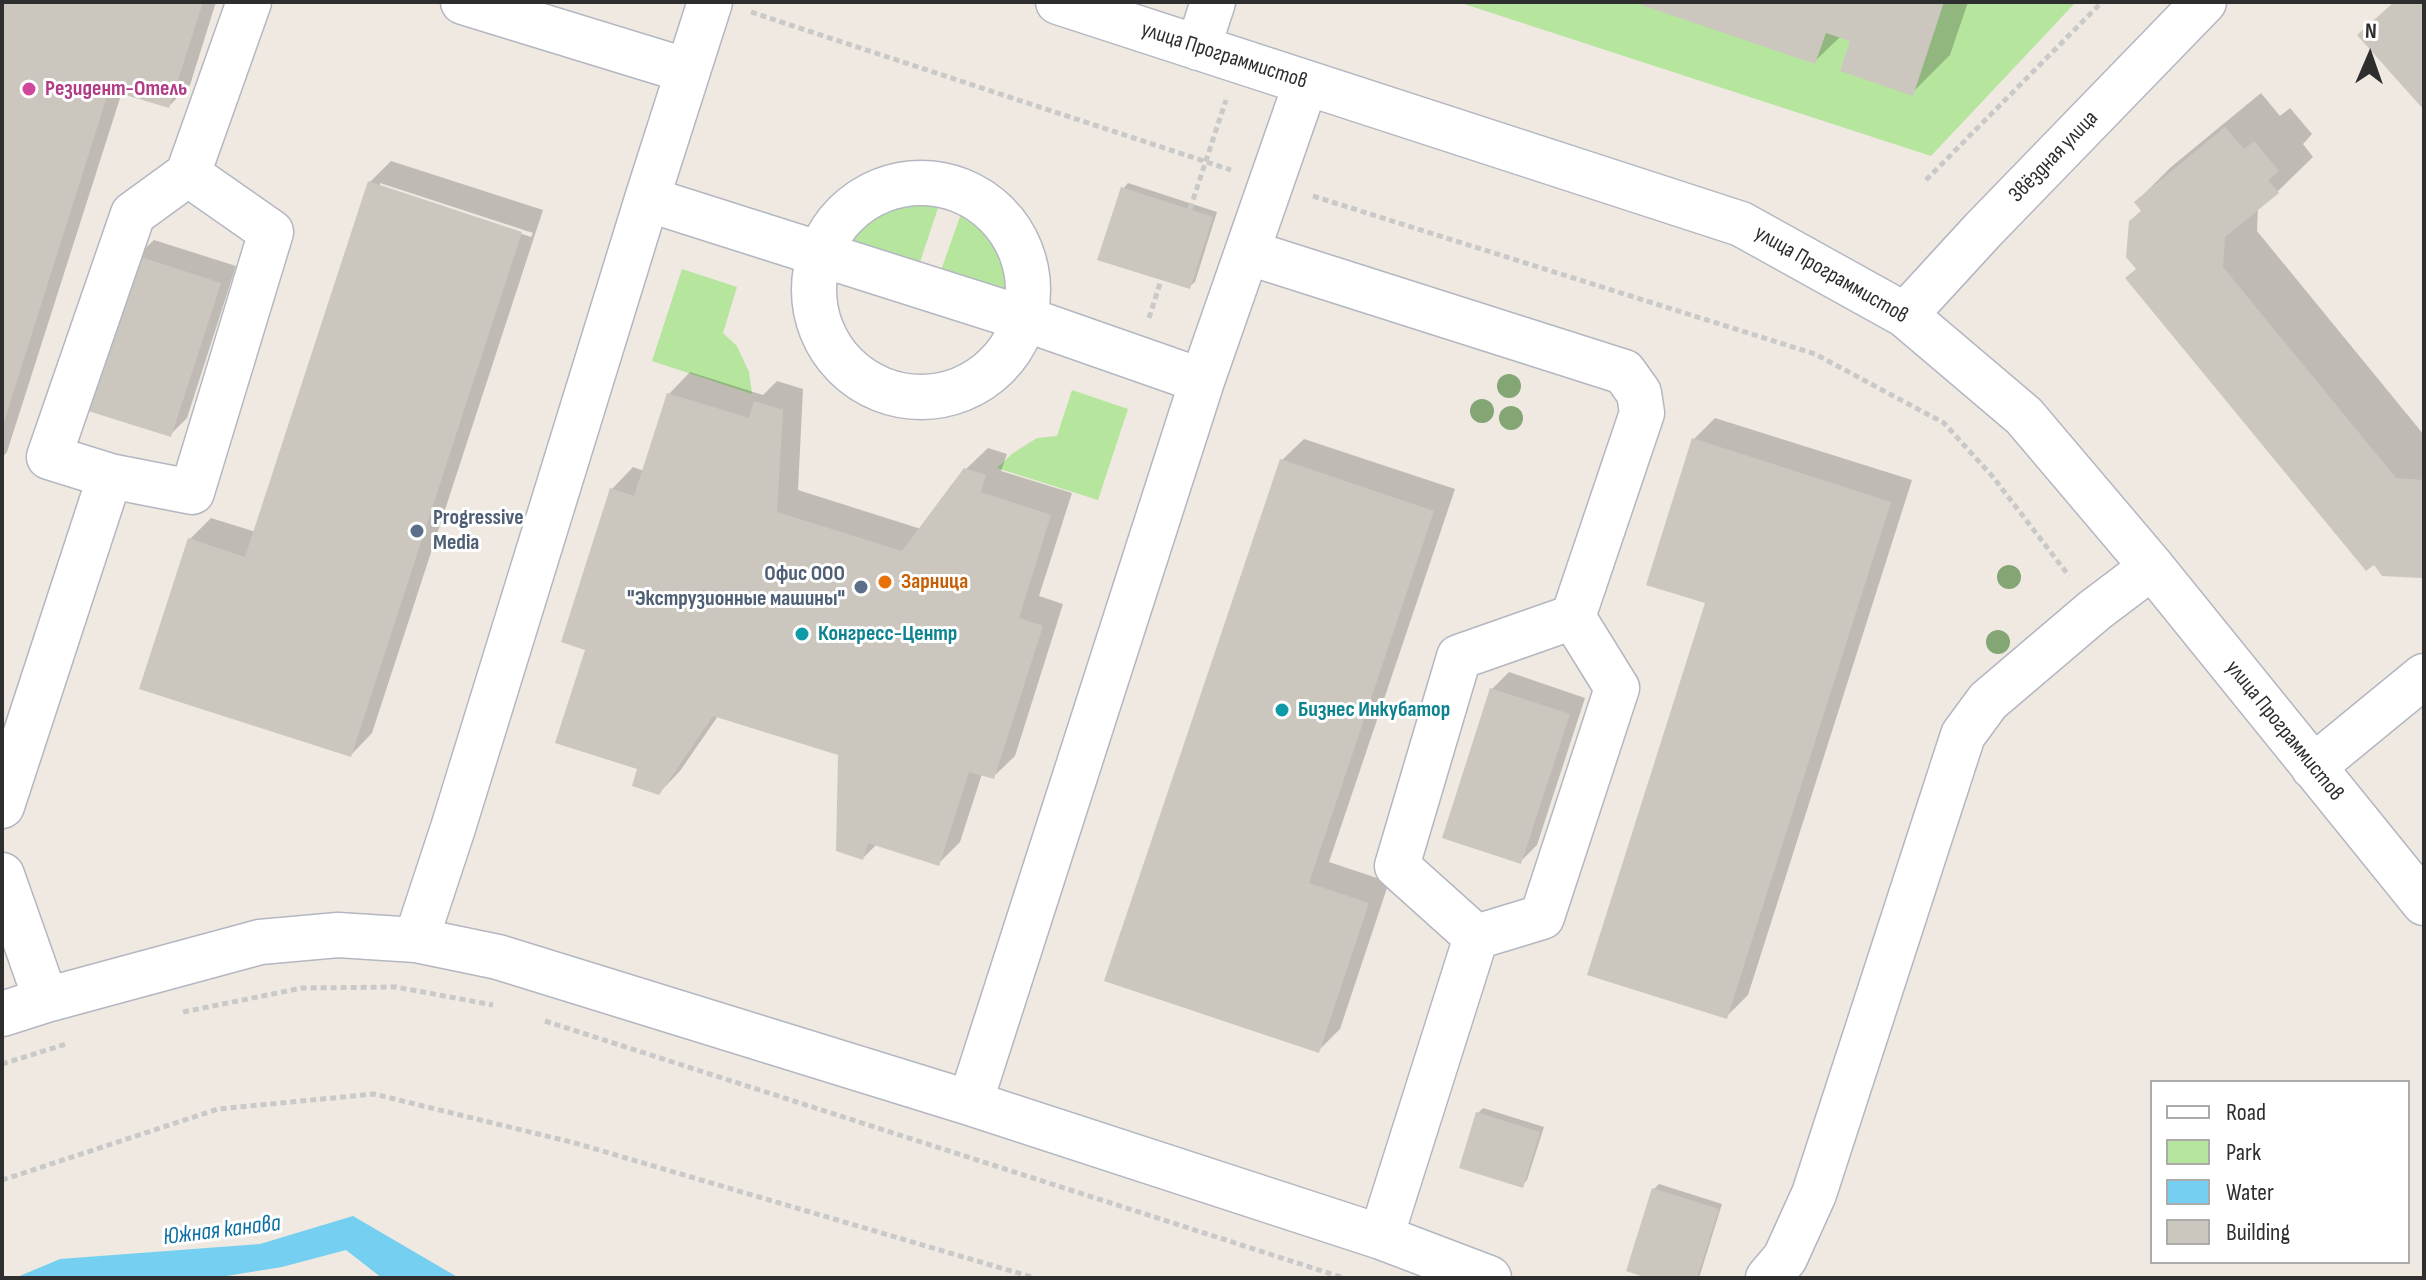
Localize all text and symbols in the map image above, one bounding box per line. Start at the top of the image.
north arrow [2330,16,2410,96]
street label: улица Программистов [1138,17,1310,95]
text: N [2365,18,2377,45]
place label: Резидент-Отель [45,76,187,102]
marker: Резидент-Отель [20,80,38,98]
street label: Звёздная улица [2004,106,2104,208]
street label: улица Программистов [1749,220,1913,330]
place label: Progressive Media [433,505,524,556]
marker: Progressive Media [408,522,426,540]
place label: Офис ООО "Экструзионные машины" [627,561,845,612]
place label: Зарница [901,569,968,595]
marker: Зарница [876,573,894,591]
marker: Офис ООО "Экструзионные машины" [852,578,870,596]
place label: Конгресс-Центр [818,621,957,647]
marker: Конгресс-Центр [793,625,811,643]
street label: улица Программистов [2219,655,2349,807]
place label: Бизнес Инкубатор [1298,697,1450,723]
marker: Бизнес Инкубатор [1273,701,1291,719]
legend [2150,1080,2410,1264]
text: Road [2226,1098,2266,1127]
text: Park [2226,1138,2261,1167]
text: Water [2226,1178,2274,1207]
water label: Южная канава [162,1209,282,1253]
text: Building [2226,1218,2290,1247]

